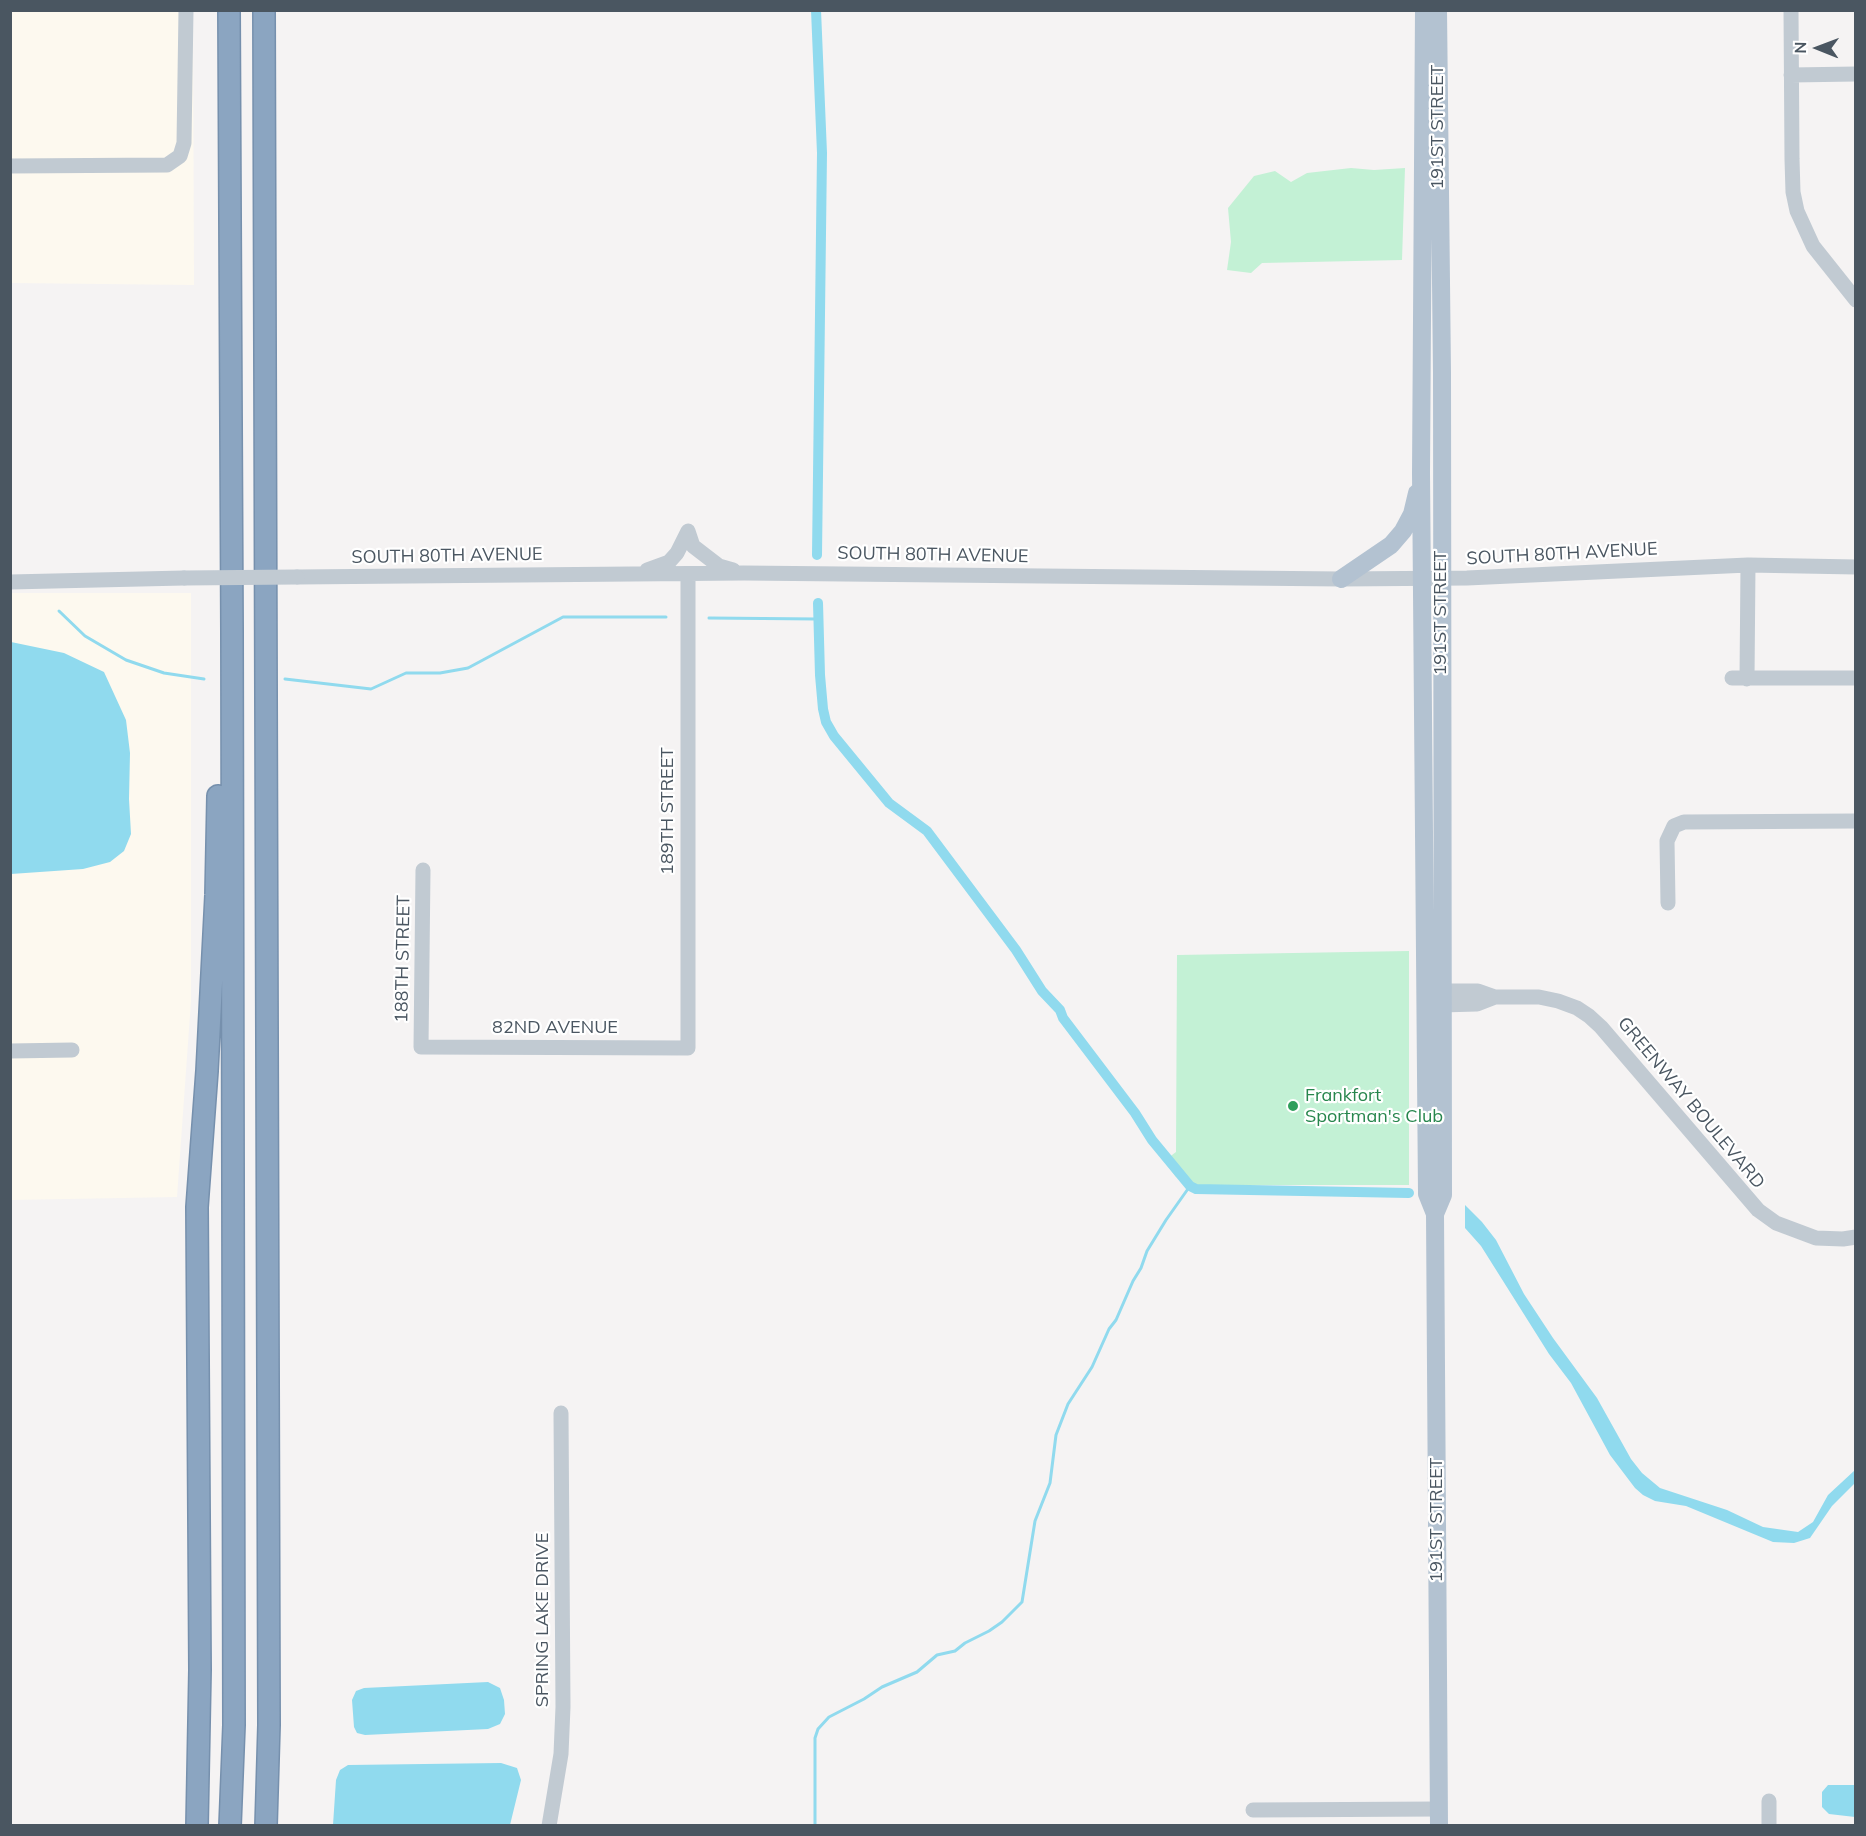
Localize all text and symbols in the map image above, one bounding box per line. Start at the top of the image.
north arrow [1788,18,1848,78]
text: N [1790,41,1810,54]
street label: 191ST STREET [1427,65,1449,189]
street label: SOUTH 80TH AVENUE [1466,538,1658,570]
street label: SOUTH 80TH AVENUE [837,543,1029,567]
street label: SOUTH 80TH AVENUE [351,544,543,568]
street label: 191ST STREET [1430,551,1452,675]
street label: 189TH STREET [657,747,679,875]
street label: 188TH STREET [391,895,415,1023]
street label: GREENWAY BOULEVARD [1613,1013,1769,1193]
street label: 82ND AVENUE [492,1017,618,1039]
place label: Frankfort Sportman's Club [1305,1085,1443,1128]
marker: Frankfort Sportman's Club [1286,1099,1300,1113]
street label: 191ST STREET [1426,1458,1448,1582]
street label: SPRING LAKE DRIVE [532,1533,554,1707]

